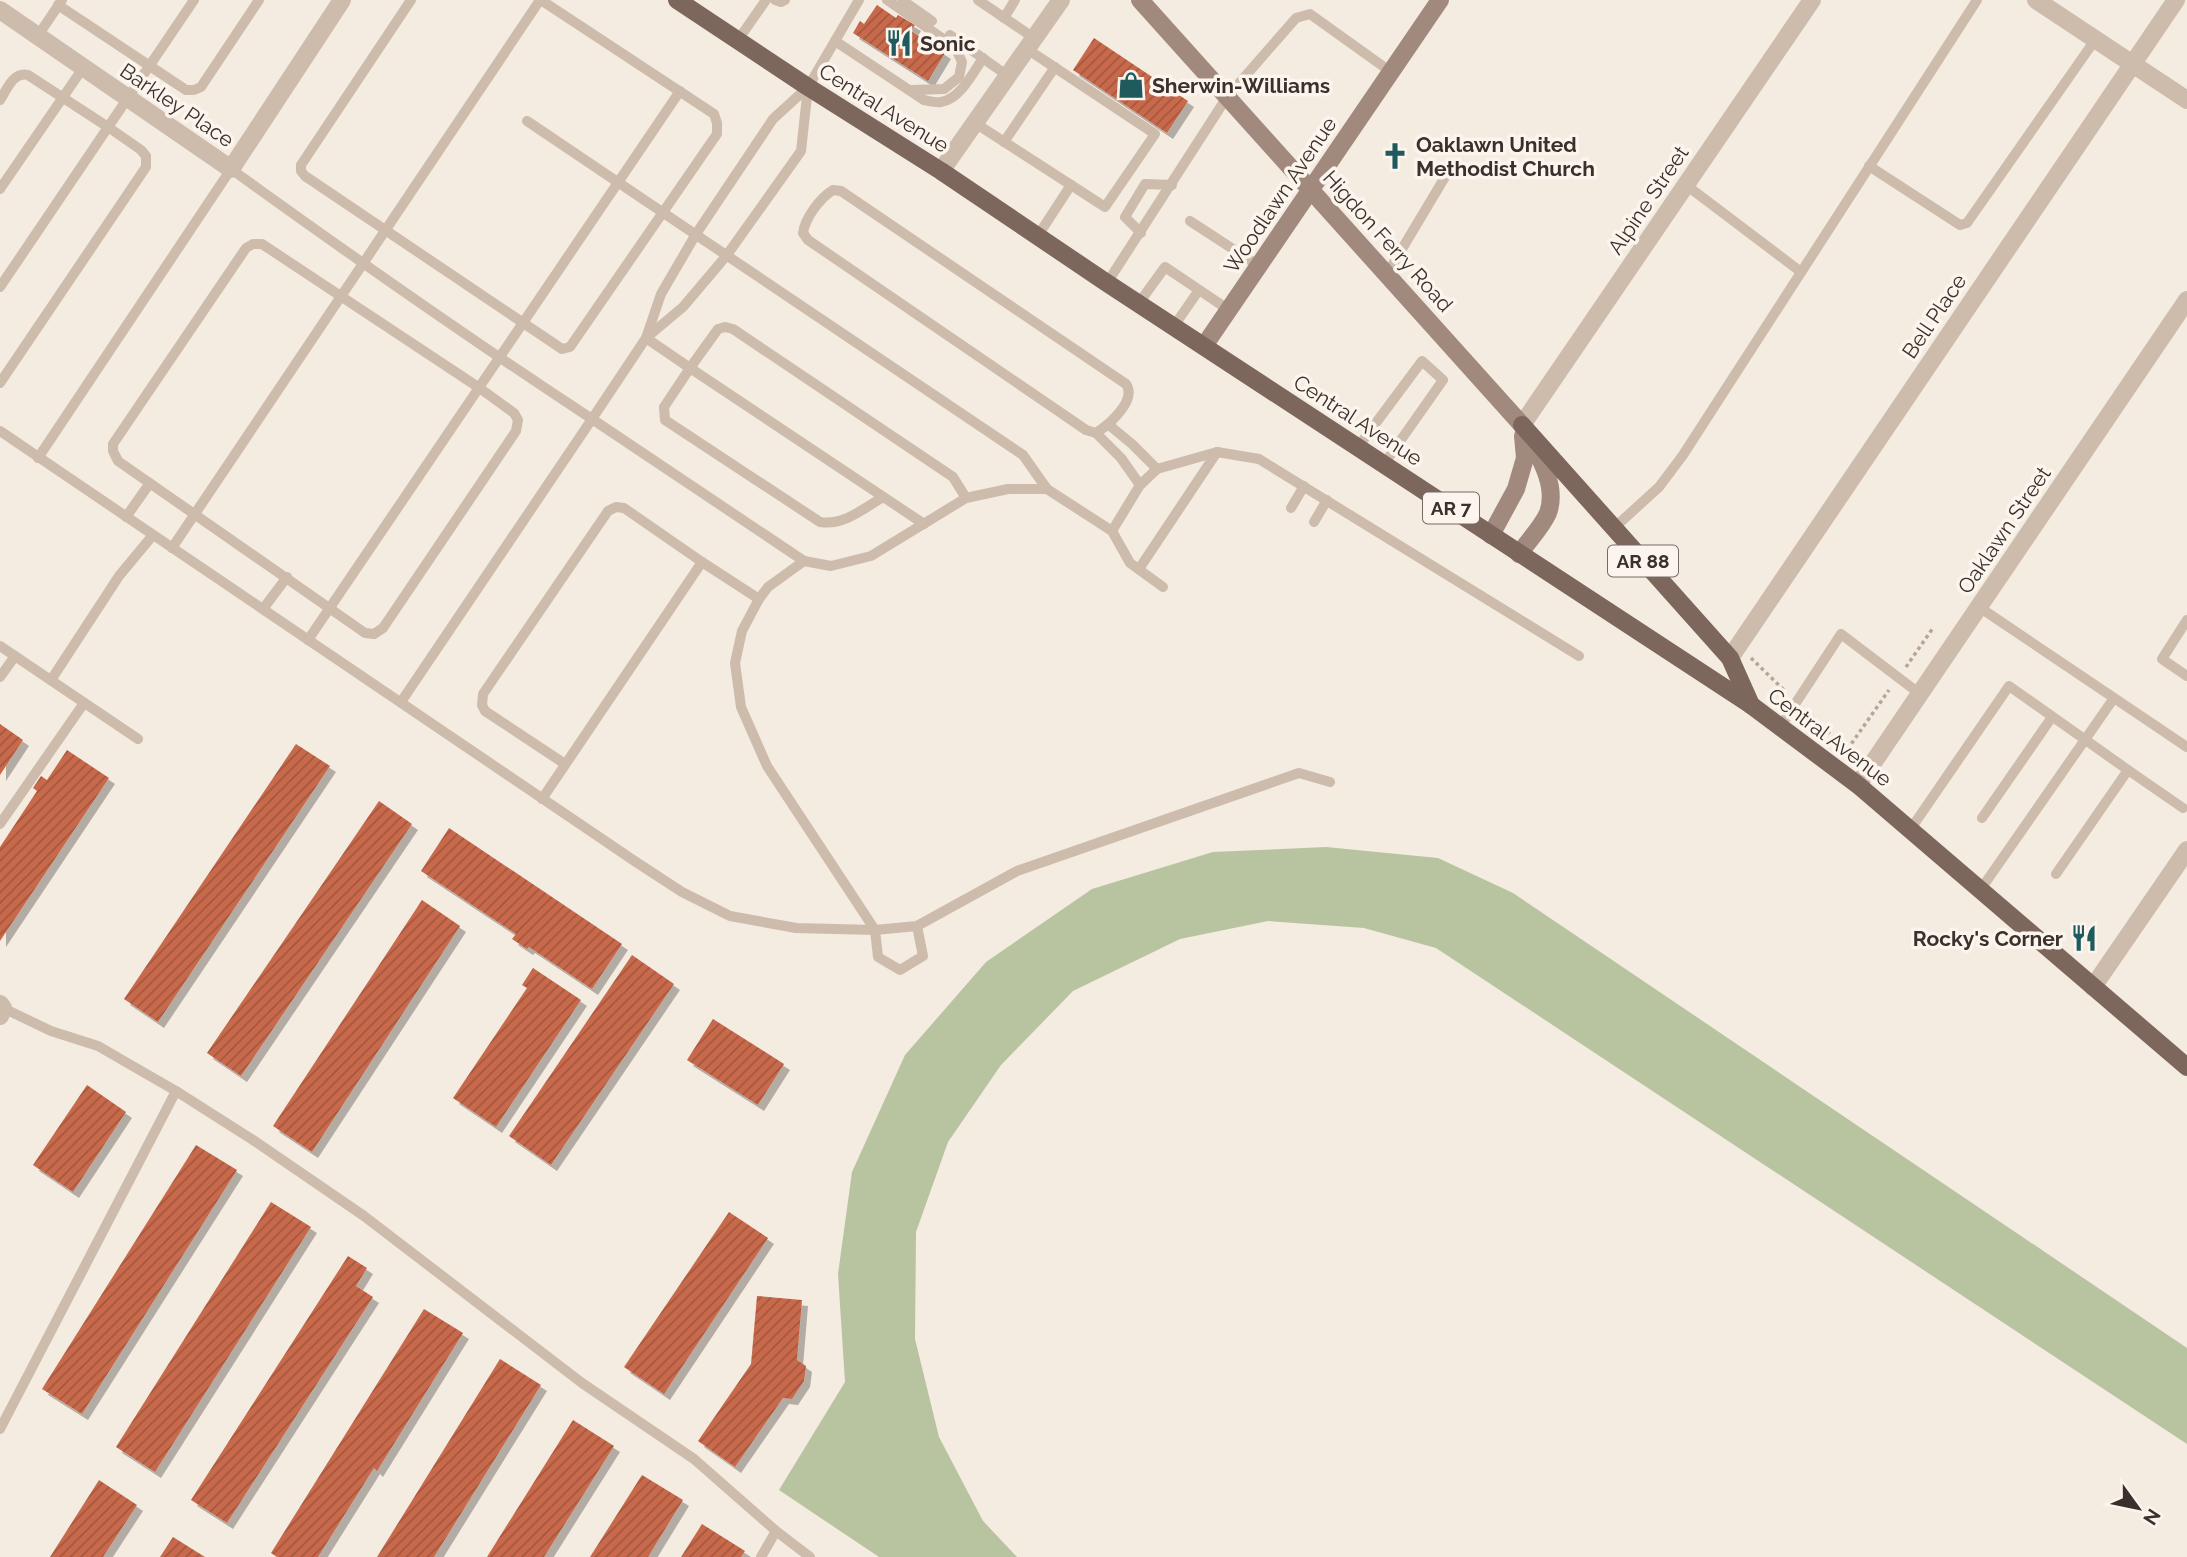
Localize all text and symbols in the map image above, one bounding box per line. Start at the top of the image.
restaurant icon: Sonic [884,28,914,58]
place label: Sonic [920,31,976,56]
street label: Barkley Place [115,58,239,152]
street label: Central Avenue [815,58,953,158]
shop icon: Sherwin-Williams [1116,70,1146,100]
place label: Sherwin-Williams [1152,73,1330,98]
street label: Woodlawn Avenue [1218,112,1342,278]
place label: Oaklawn United Methodist Church [1416,132,1595,181]
church icon: Oaklawn United Methodist Church [1380,141,1410,171]
street label: Alpine Street [1603,141,1693,259]
street label: Higdon Ferry Road [1318,165,1458,317]
street label: Bell Place [1897,269,1971,363]
street label: Central Avenue [1289,369,1427,471]
street label: Oaklawn Street [1952,462,2056,598]
road number: AR 7 [1423,492,1479,524]
road number: AR 88 [1608,546,1678,576]
street label: Central Avenue [1763,682,1897,792]
restaurant icon: Rocky's Corner [2069,923,2099,953]
place label: Rocky's Corner [1913,926,2063,951]
north arrow [2103,1473,2173,1543]
text: N [2139,1505,2165,1529]

